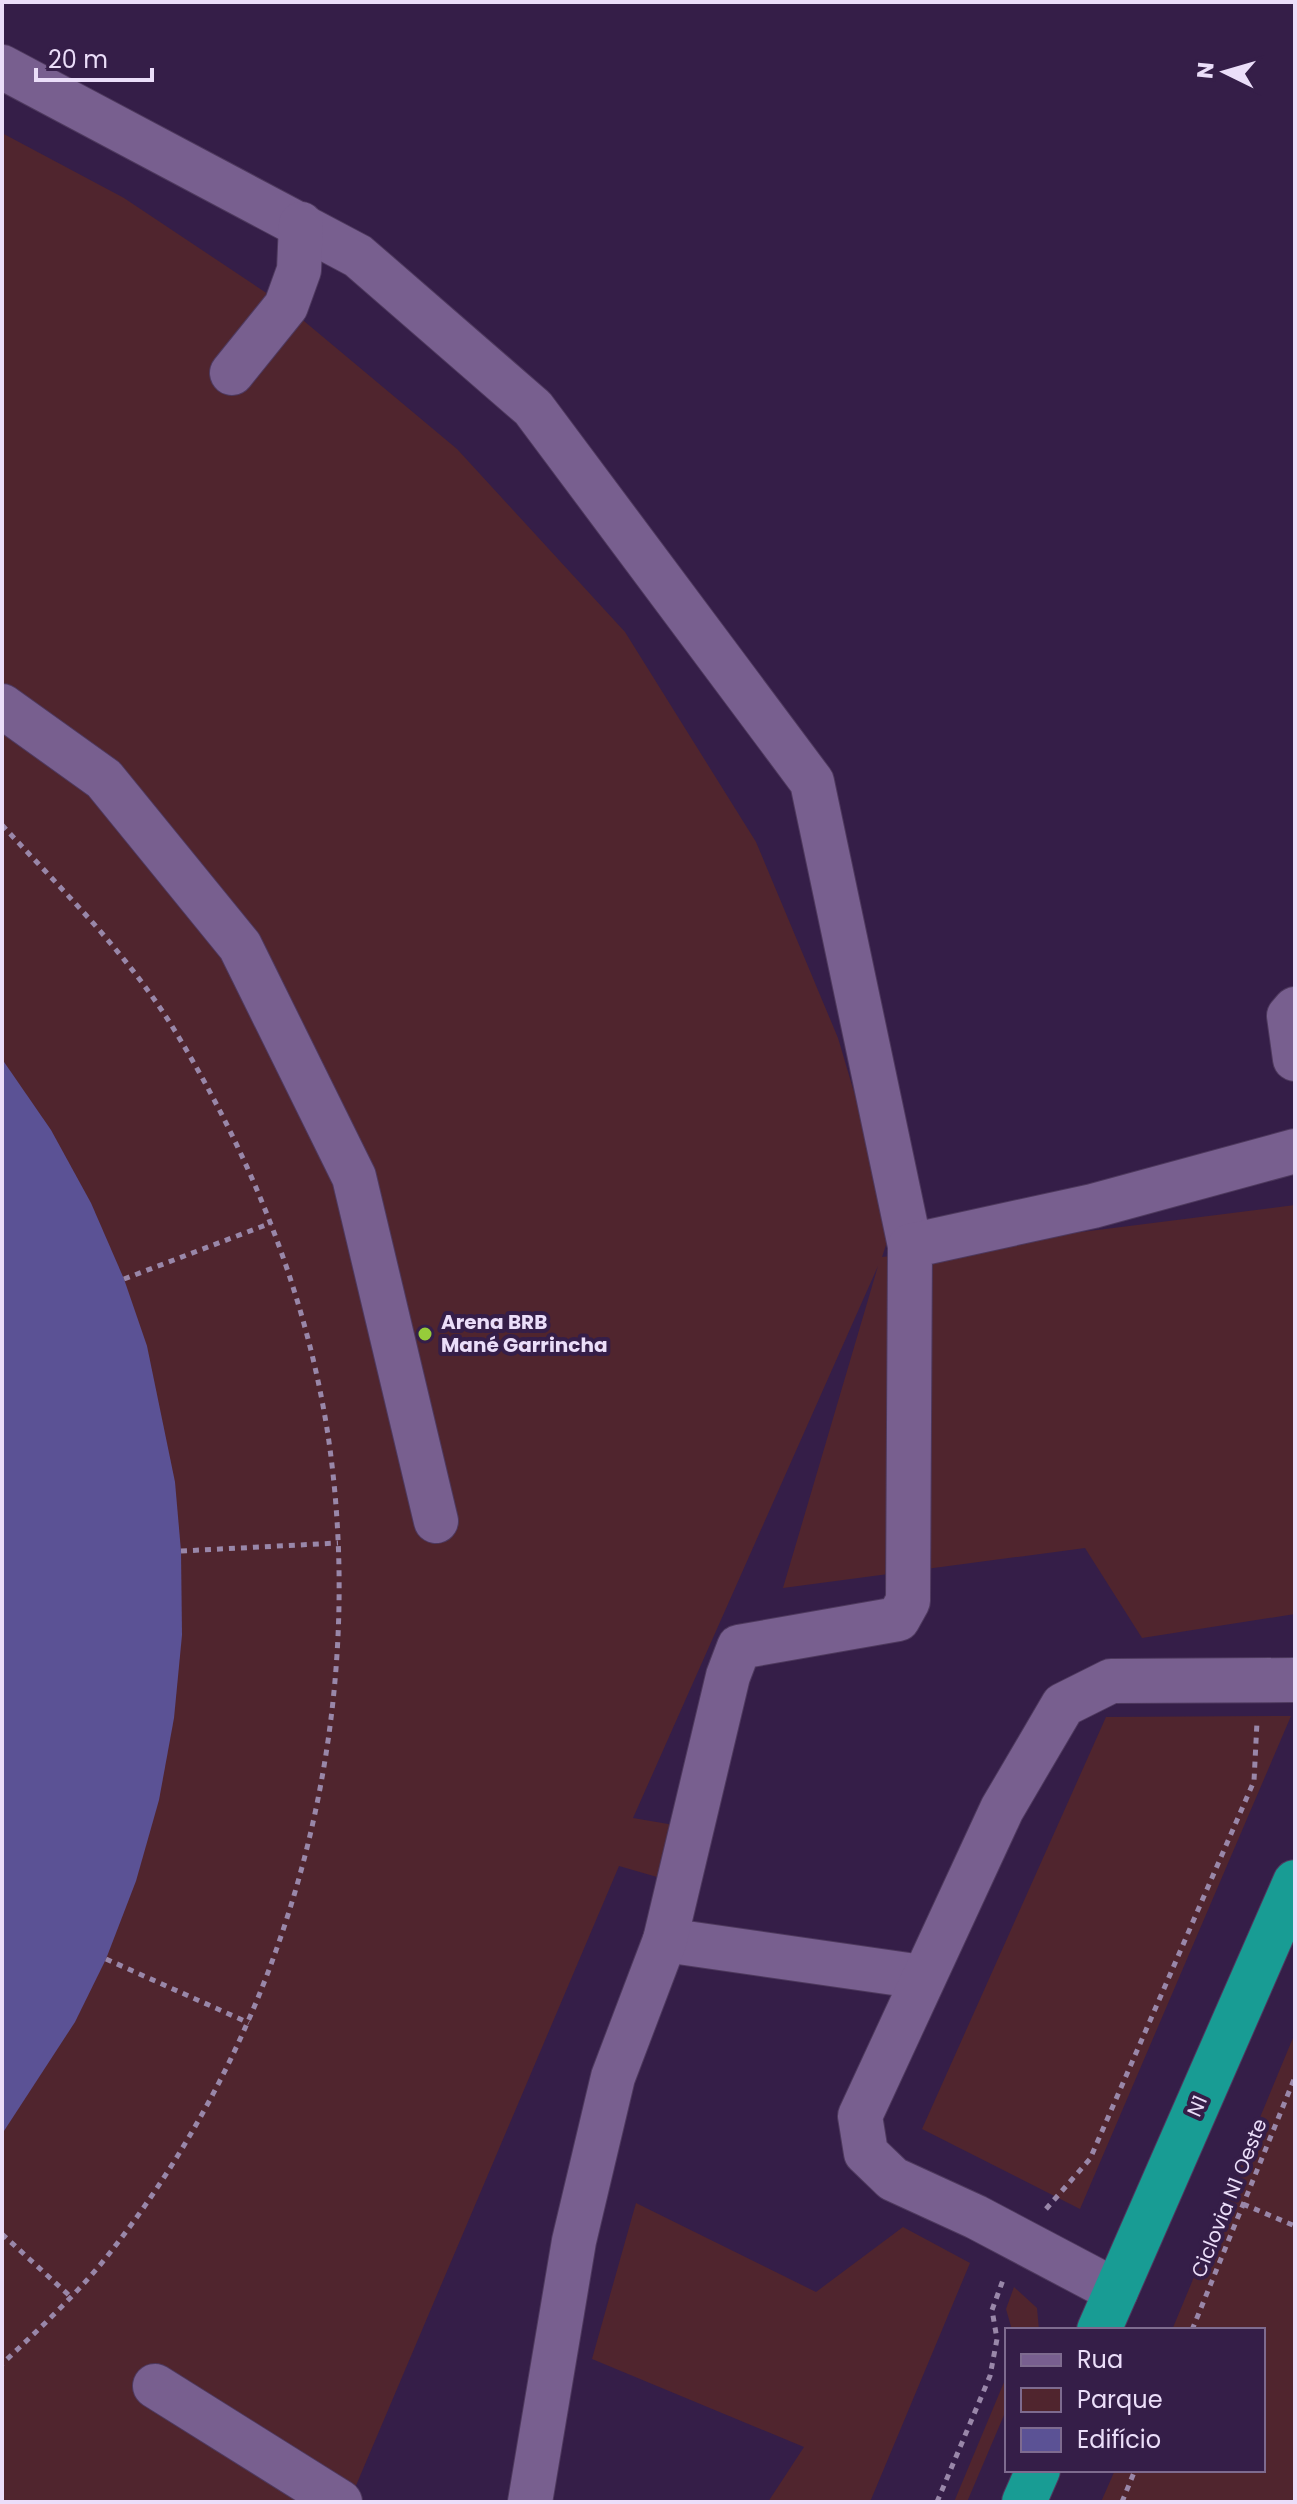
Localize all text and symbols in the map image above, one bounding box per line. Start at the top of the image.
scale bar [36,32,152,82]
north arrow [1185,32,1265,112]
text: 20 m [48,43,108,76]
text: N [1189,61,1222,80]
place label: Arena BRB Mané Garrincha [441,1308,607,1359]
marker: Arena BRB Mané Garrincha [416,1325,434,1343]
street label: N1 [1180,2091,1214,2121]
street label: Ciclovia N1 Oeste [1184,2114,1274,2282]
legend [1005,2328,1265,2472]
text: Rua [1077,2343,1123,2376]
text: Parque [1077,2383,1163,2416]
text: Edifício [1077,2423,1161,2456]

